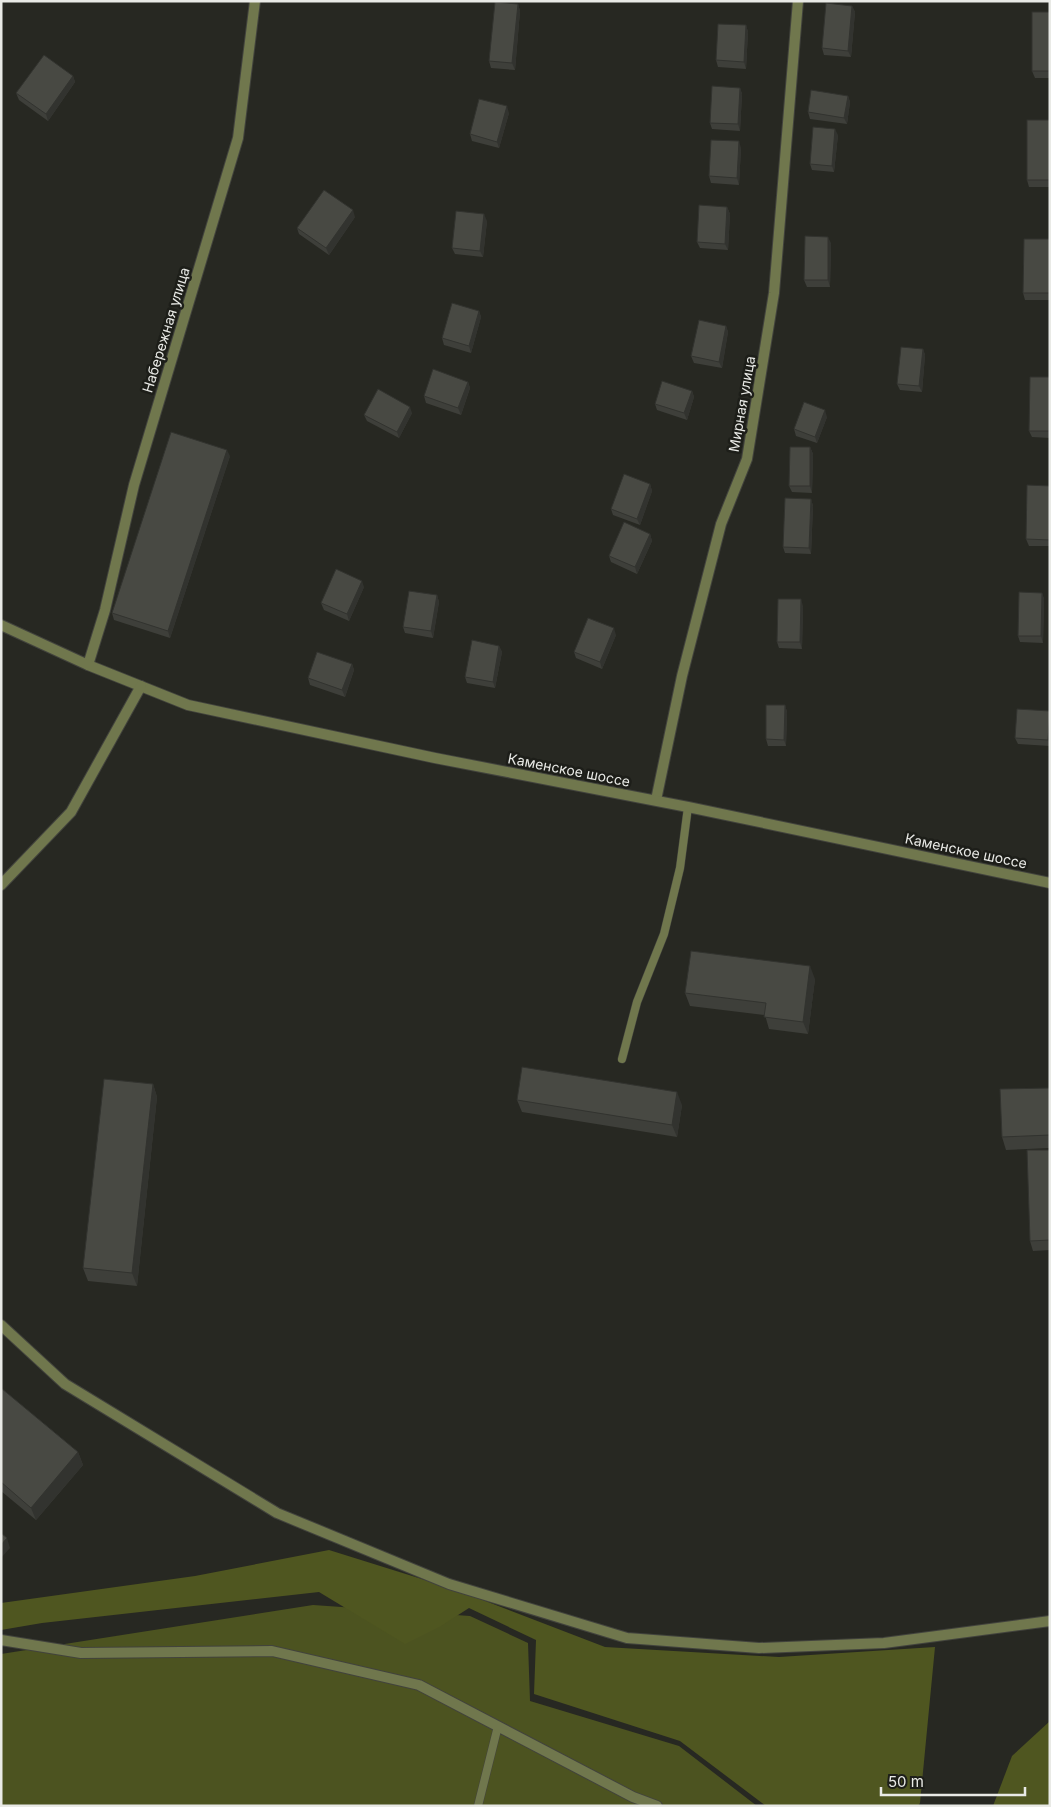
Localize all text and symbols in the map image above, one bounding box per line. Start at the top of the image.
street label: Набережная улица [138,265,193,395]
street label: Мирная улица [725,355,758,453]
street label: Каменское шоссе [506,749,632,790]
street label: Каменское шоссе [904,829,1029,872]
scale bar [881,1764,1025,1796]
text: 50 m [888,1772,924,1791]

